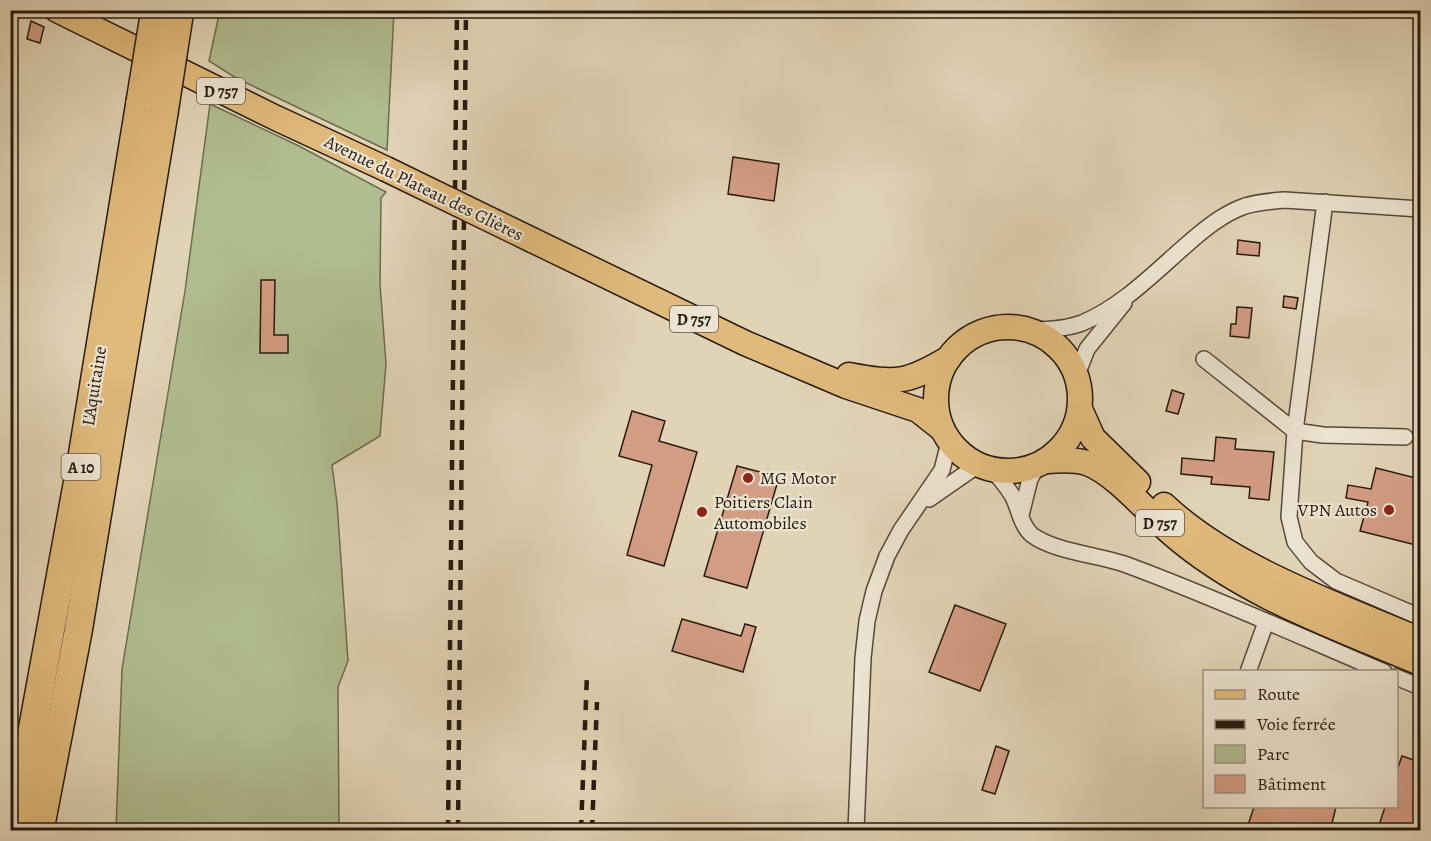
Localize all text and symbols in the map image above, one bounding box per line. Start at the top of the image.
road number: D 757 [197,78,245,104]
street label: Avenue du Plateau des Glières [320,129,527,247]
road number: D 757 [670,306,718,332]
street label: L'Aquitaine [76,344,112,428]
road number: A 10 [62,454,100,480]
place label: MG Motor [760,466,836,490]
marker: MG Motor [741,471,755,485]
place label: Poitiers Clain Automobiles [713,490,813,535]
place label: VPN Autos [1297,498,1377,522]
marker: VPN Autos [1382,503,1396,517]
marker: Poitiers Clain Automobiles [695,505,709,519]
road number: D 757 [1136,510,1184,536]
legend [1203,670,1398,808]
text: Route [1257,682,1300,706]
text: Voie ferrée [1256,712,1336,736]
text: Parc [1257,742,1289,766]
text: Bâtiment [1257,772,1326,796]

